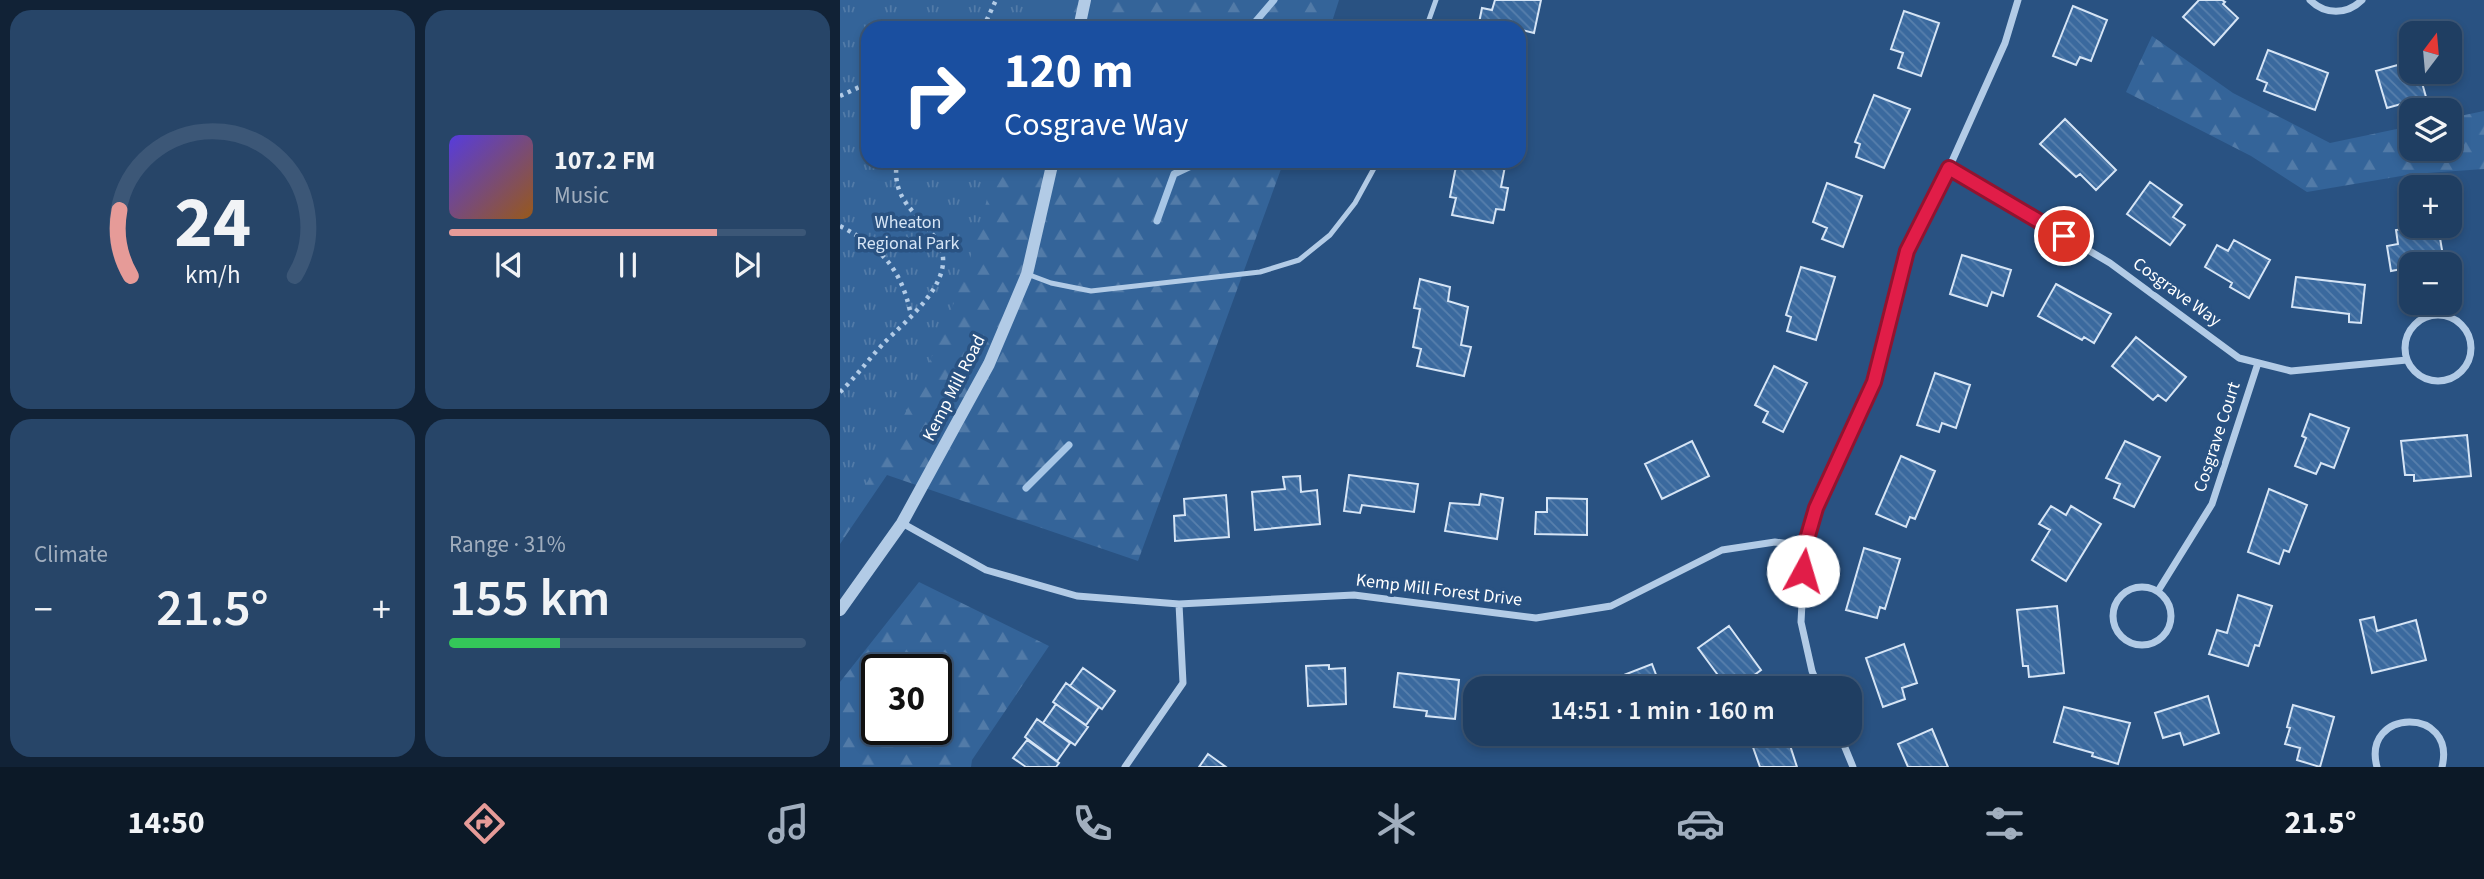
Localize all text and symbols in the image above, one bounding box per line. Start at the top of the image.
north arrow [2399,21,2462,84]
map controls [2399,21,2462,315]
text: 120 m [1004,37,1133,107]
icon: right [889,49,980,140]
button: layers [2399,98,2462,161]
text: Cosgrave Way [1004,102,1188,148]
text: 107.2 FM [554,142,655,179]
text: 24 [174,171,251,275]
button: + [2399,175,2462,238]
text: Music [554,179,609,212]
pin [2034,206,2094,266]
park label: Wheaton Regional Park [857,210,959,256]
icon: arrive [2045,217,2083,255]
icon: previous [490,246,528,284]
icon: pause [609,246,647,284]
icon: next [728,246,766,284]
street label: Cosgrave Way [2128,251,2227,333]
button: − [2399,252,2462,315]
text: km/h [185,257,240,293]
street label: Kemp Mill Road [916,330,992,446]
street label: Cosgrave Court [2187,379,2247,495]
text: Range · 31% [449,528,566,561]
position arrow [1766,534,1840,608]
text: Climate [34,538,108,571]
text: 155 km [449,562,610,636]
street label: Kemp Mill Forest Drive [1354,567,1524,613]
text: 21.5° [156,572,269,646]
text: − [34,583,53,637]
text: + [372,583,391,637]
speed limit sign: 30 [861,654,952,745]
text: 14:51 · 1 min · 160 m [1550,692,1775,729]
icon: directions [460,799,509,848]
icon: music [764,799,813,848]
icon: phone [1068,799,1117,848]
icon: climate [1372,799,1421,848]
icon: car [1676,799,1725,848]
icon: filters [1980,799,2029,848]
text: 14:50 [128,800,205,846]
text: 21.5° [2284,800,2356,846]

